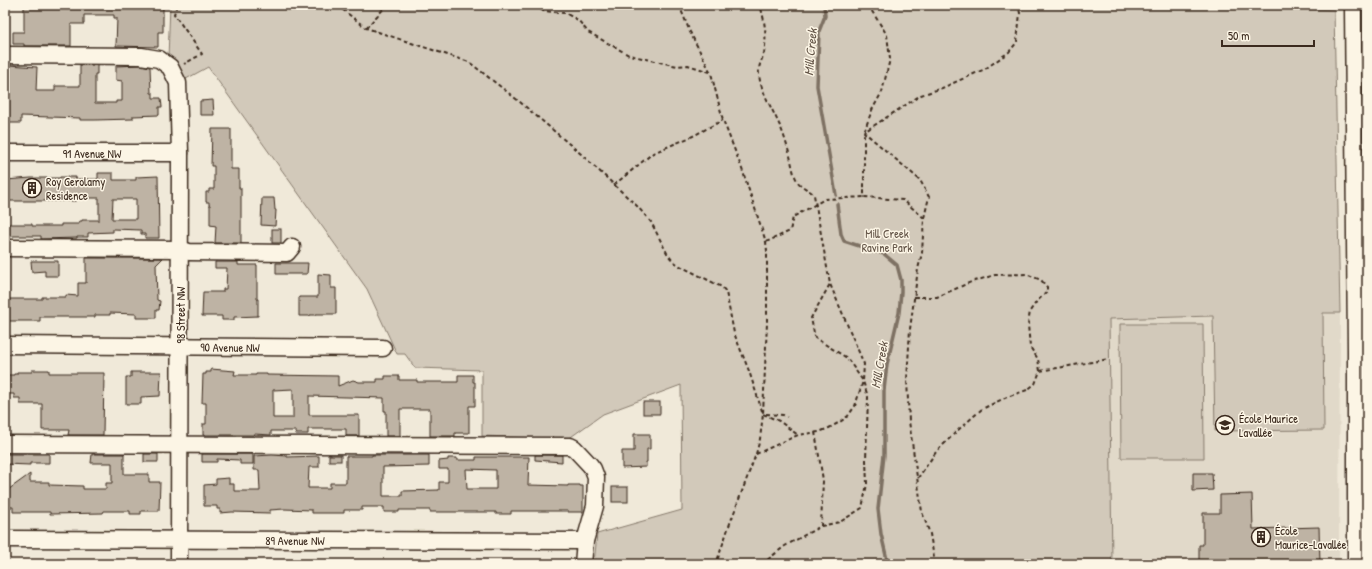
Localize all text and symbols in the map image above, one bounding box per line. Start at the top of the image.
scale bar [1222,22,1314,48]
water label: Mill Creek [799,26,821,76]
text: 50 m [1228,27,1249,44]
street label: 91 Avenue NW [63,145,122,162]
place label: Roy Gerolamy Residence [46,173,105,204]
building icon: Roy Gerolamy Residence [21,177,43,199]
park label: Mill Creek Ravine Park [862,225,912,256]
street label: 98 Street NW [172,286,189,343]
street label: 90 Avenue NW [200,338,260,356]
water label: Mill Creek [866,339,892,390]
place label: École Maurice Lavallée [1239,410,1298,441]
school or university icon: École Maurice Lavallée [1214,414,1236,436]
place label: École Maurice-Lavallée [1275,522,1347,553]
building icon: École Maurice-Lavallée [1250,526,1272,548]
street label: 89 Avenue NW [265,531,325,549]

